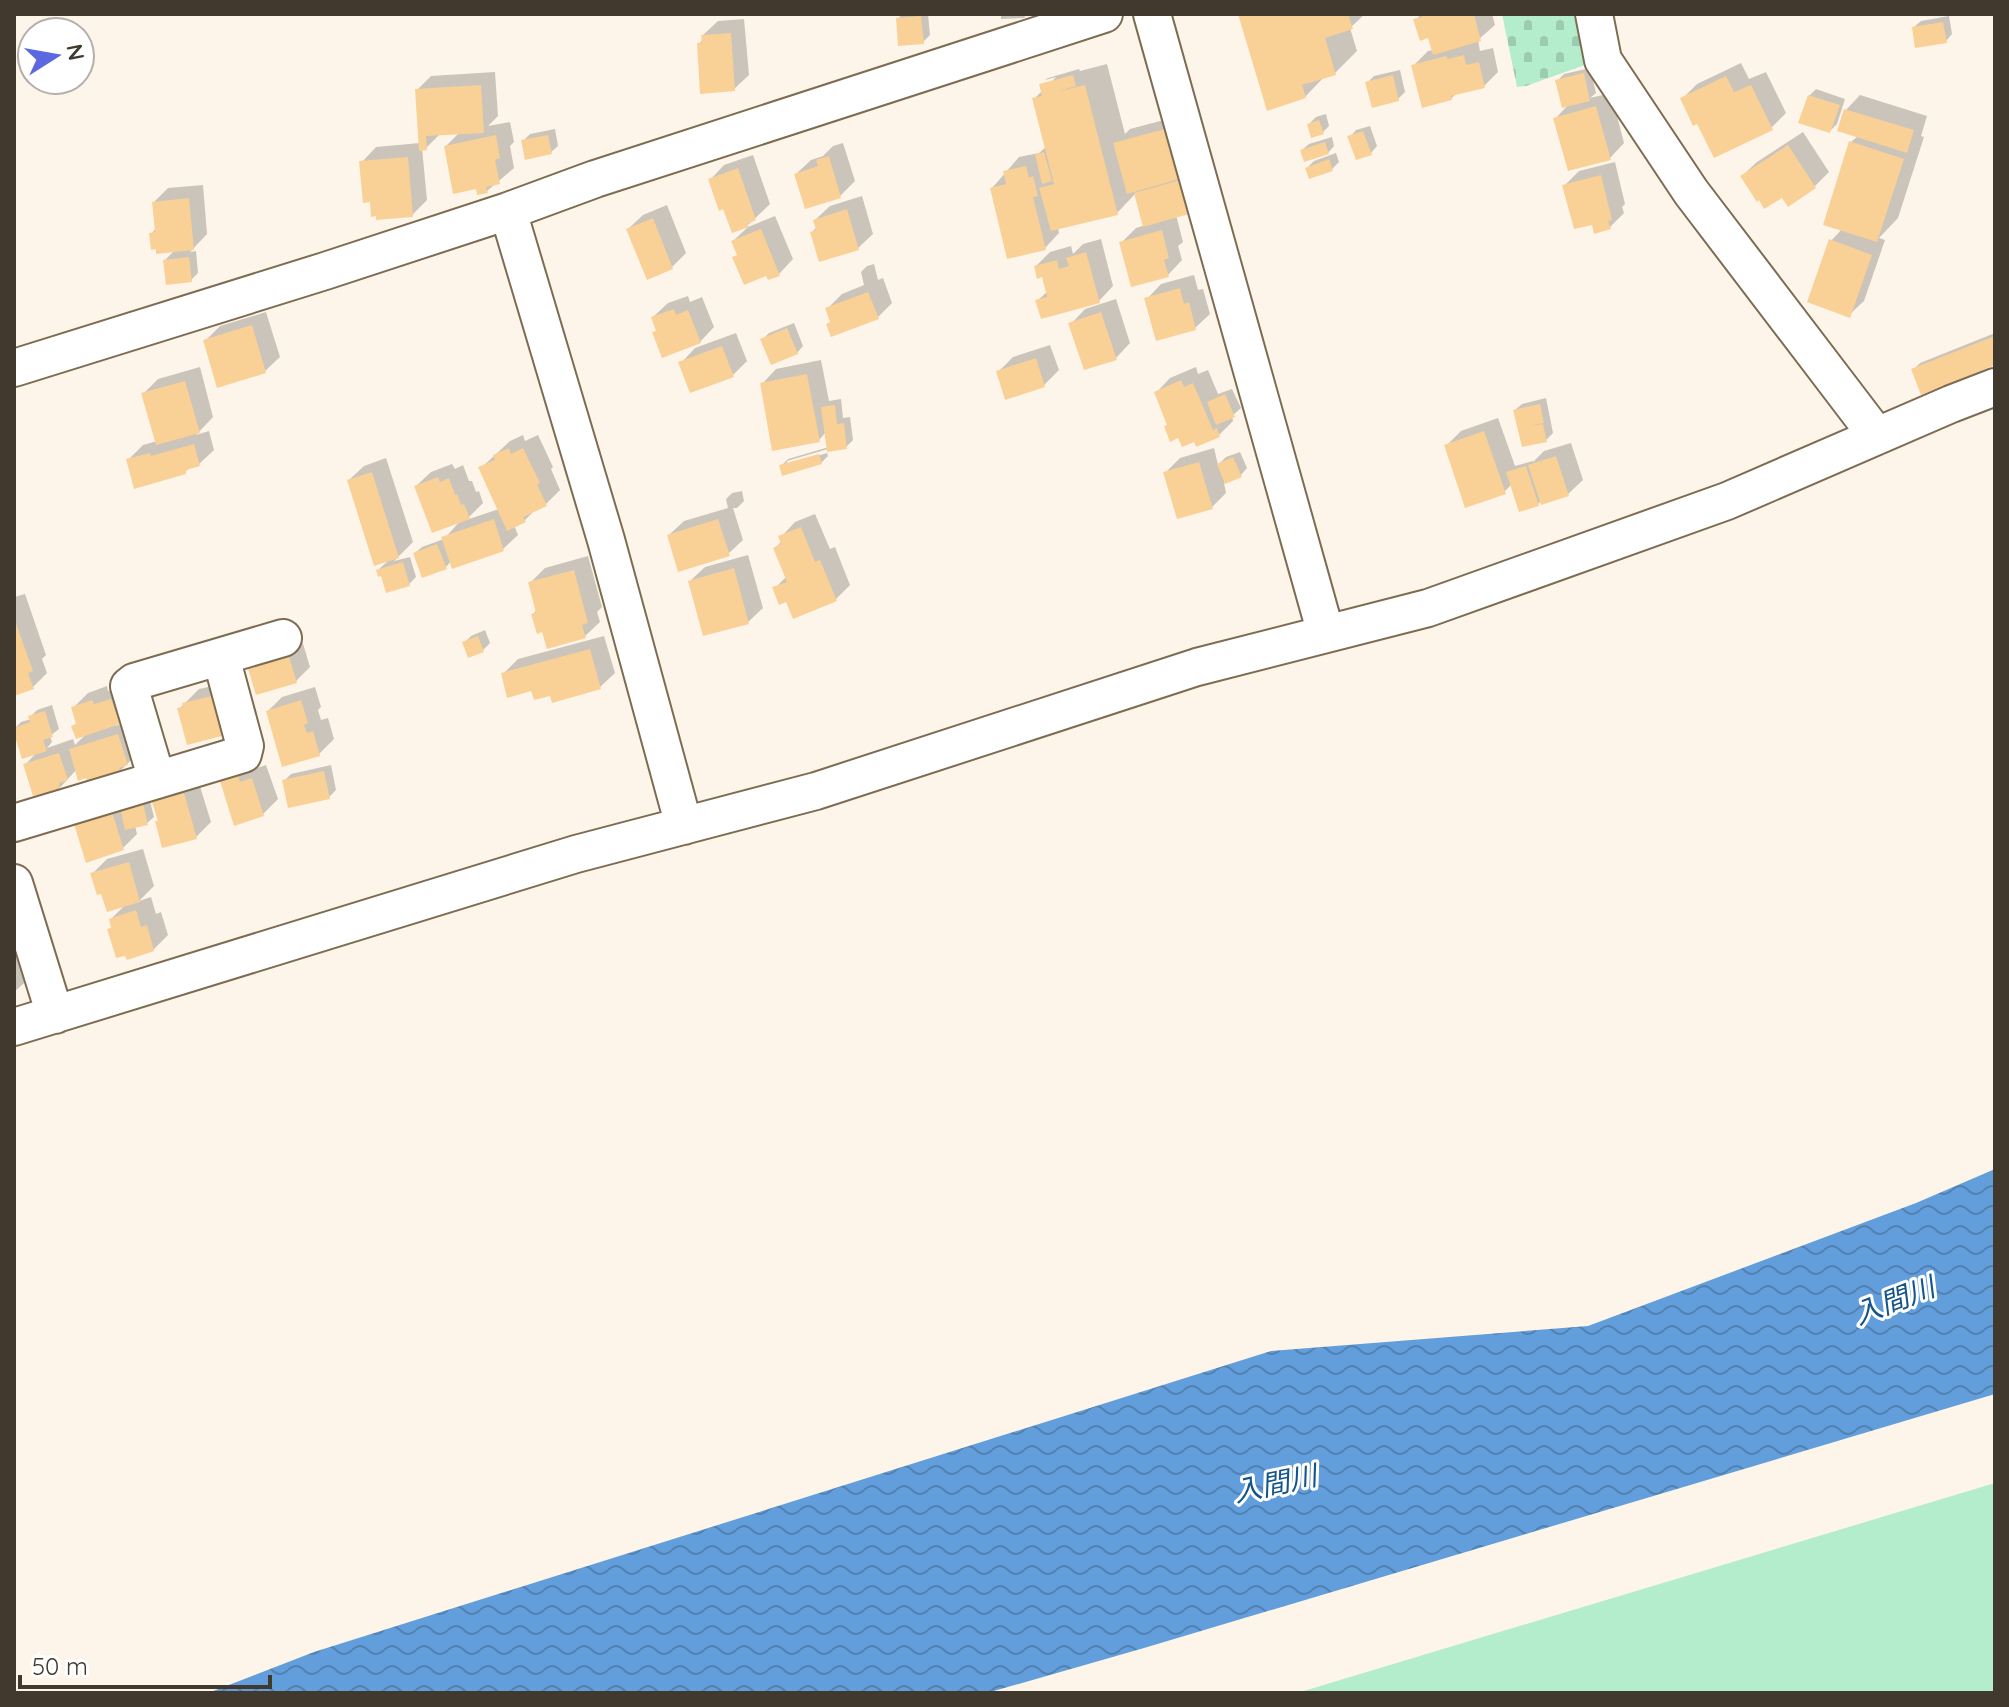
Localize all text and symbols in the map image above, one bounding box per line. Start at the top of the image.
north arrow [16,16,96,96]
text: N [60,42,91,63]
water label: 入間川 [1849,1268,1942,1331]
water label: 入間川 [1230,1457,1323,1509]
scale bar [20,1639,270,1689]
text: 50 m [32,1651,88,1681]

